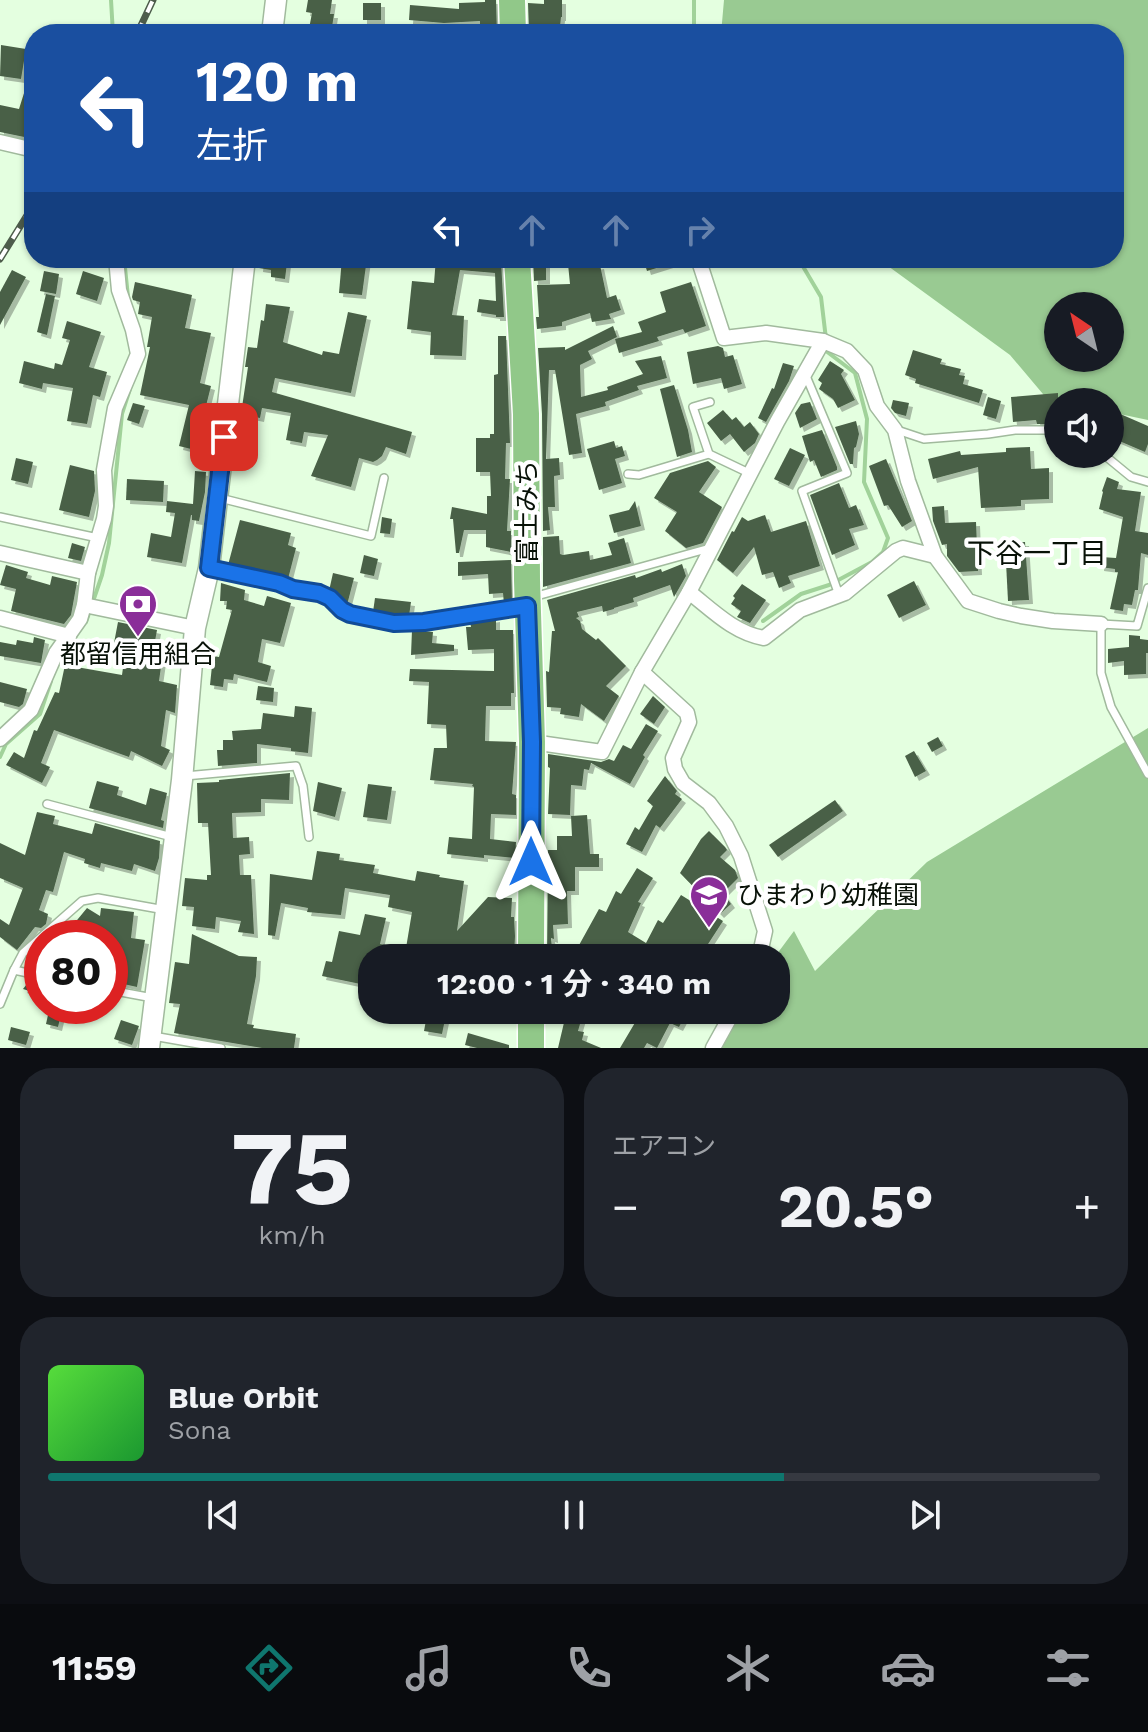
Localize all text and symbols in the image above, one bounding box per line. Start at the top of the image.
text: 120 m [196,49,358,115]
icon: left [64,56,168,160]
text: 左折 [196,125,268,167]
icon: left [426,208,470,252]
icon: ahead [510,208,554,252]
icon: ahead [594,208,638,252]
icon: right [678,208,722,252]
north arrow [1044,292,1124,372]
map controls [1044,292,1124,468]
button: sound [1044,388,1124,468]
pin [190,403,258,471]
icon: arrive [202,415,246,459]
street label: 富士みち [512,460,542,564]
district label: 下谷一丁目 [967,537,1107,570]
bank icon: 都留信用組合 [117,583,159,638]
place label: 都留信用組合 [60,639,216,669]
position arrow [489,820,573,904]
school or university icon: ひまわり幼稚園 [688,874,730,929]
place label: ひまわり幼稚園 [737,880,919,910]
speed limit sign: 80 [24,920,128,1024]
text: 12:00 · 1 分 · 340 m [437,966,711,1001]
text: 75 [231,1107,353,1229]
text: エアコン [612,1131,716,1161]
text: 20.5° [778,1171,934,1242]
text: − [612,1181,639,1233]
text: + [1073,1181,1100,1233]
text: km/h [259,1220,325,1250]
text: Blue Orbit [168,1380,318,1415]
text: Sona [168,1415,231,1445]
icon: previous [201,1493,245,1537]
icon: pause [552,1493,596,1537]
icon: next [903,1493,947,1537]
icon: directions [241,1640,297,1696]
icon: music [401,1640,457,1696]
icon: phone [561,1640,617,1696]
icon: climate [720,1640,776,1696]
icon: car [880,1640,936,1696]
icon: filters [1040,1640,1096,1696]
text: 11:59 [52,1647,137,1689]

